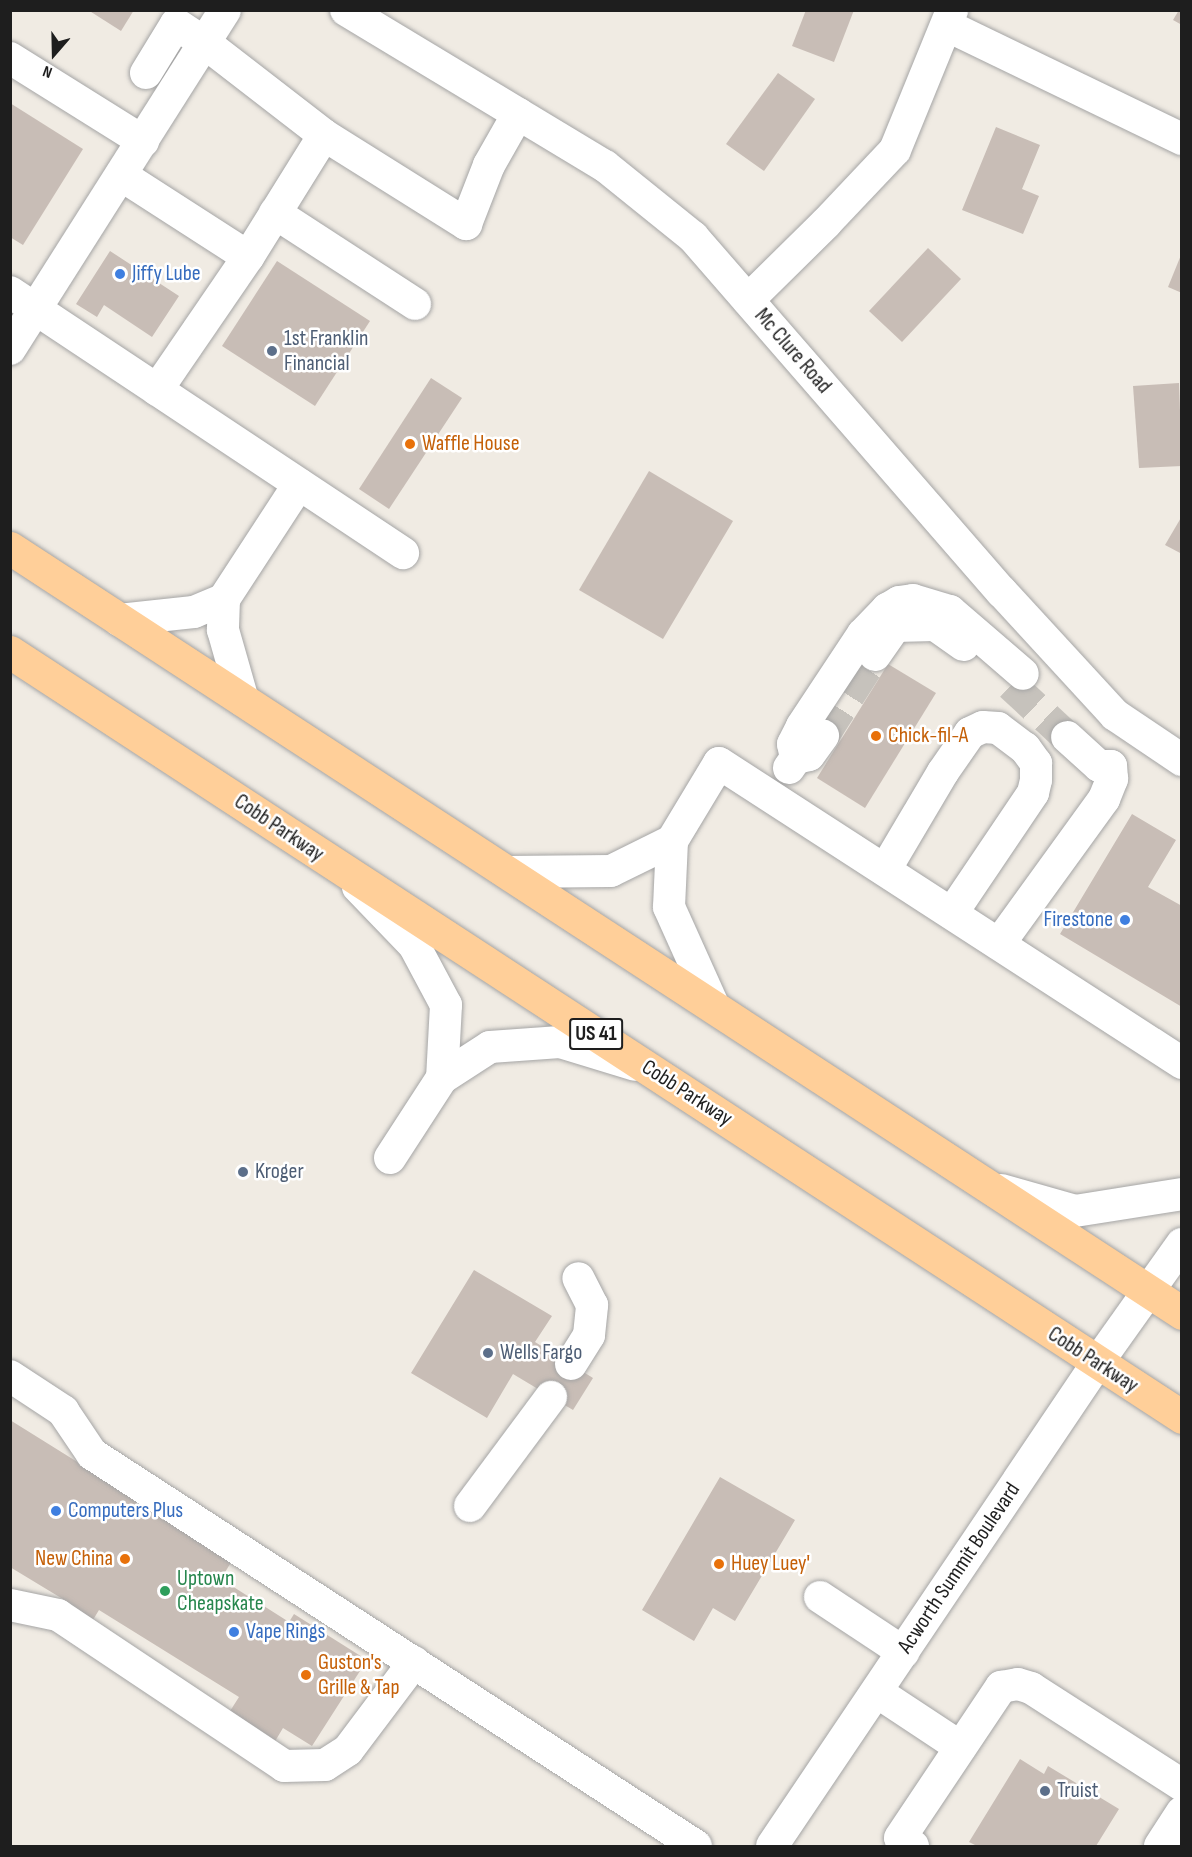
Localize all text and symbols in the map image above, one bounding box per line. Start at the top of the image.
north arrow [24,24,84,84]
text: N [40,61,55,82]
place label: Jiffy Lube [132,261,201,287]
marker: Jiffy Lube [113,267,127,281]
street label: Mc Clure Road [749,303,837,399]
place label: 1st Franklin Financial [284,325,368,376]
marker: 1st Franklin Financial [265,344,279,358]
place label: Waffle House [422,431,520,457]
marker: Waffle House [403,437,417,451]
place label: Chick-fil-A [888,723,968,749]
marker: Chick-fil-A [869,729,883,743]
street label: Cobb Parkway [229,788,329,868]
place label: Firestone [1044,907,1113,933]
marker: Firestone [1118,913,1132,927]
road number: US 41 [569,1016,623,1052]
street label: Cobb Parkway [637,1054,737,1132]
place label: Kroger [255,1159,304,1185]
marker: Kroger [236,1165,250,1179]
street label: Cobb Parkway [1043,1321,1143,1399]
place label: Wells Fargo [500,1340,582,1366]
marker: Wells Fargo [481,1346,495,1360]
street label: Acworth Summit Boulevard [892,1478,1026,1658]
place label: Computers Plus [68,1498,183,1524]
marker: Computers Plus [49,1504,63,1518]
place label: New China [35,1546,113,1572]
place label: Huey Luey' [731,1551,810,1577]
marker: New China [118,1552,132,1566]
marker: Huey Luey' [712,1557,726,1571]
place label: Uptown Cheapskate [177,1565,264,1616]
marker: Uptown Cheapskate [158,1584,172,1598]
place label: Vape Rings [246,1619,325,1645]
marker: Vape Rings [227,1625,241,1639]
place label: Guston's Grille & Tap [318,1649,400,1700]
marker: Guston's Grille & Tap [299,1668,313,1682]
place label: Truist [1057,1778,1099,1804]
marker: Truist [1038,1784,1052,1798]

